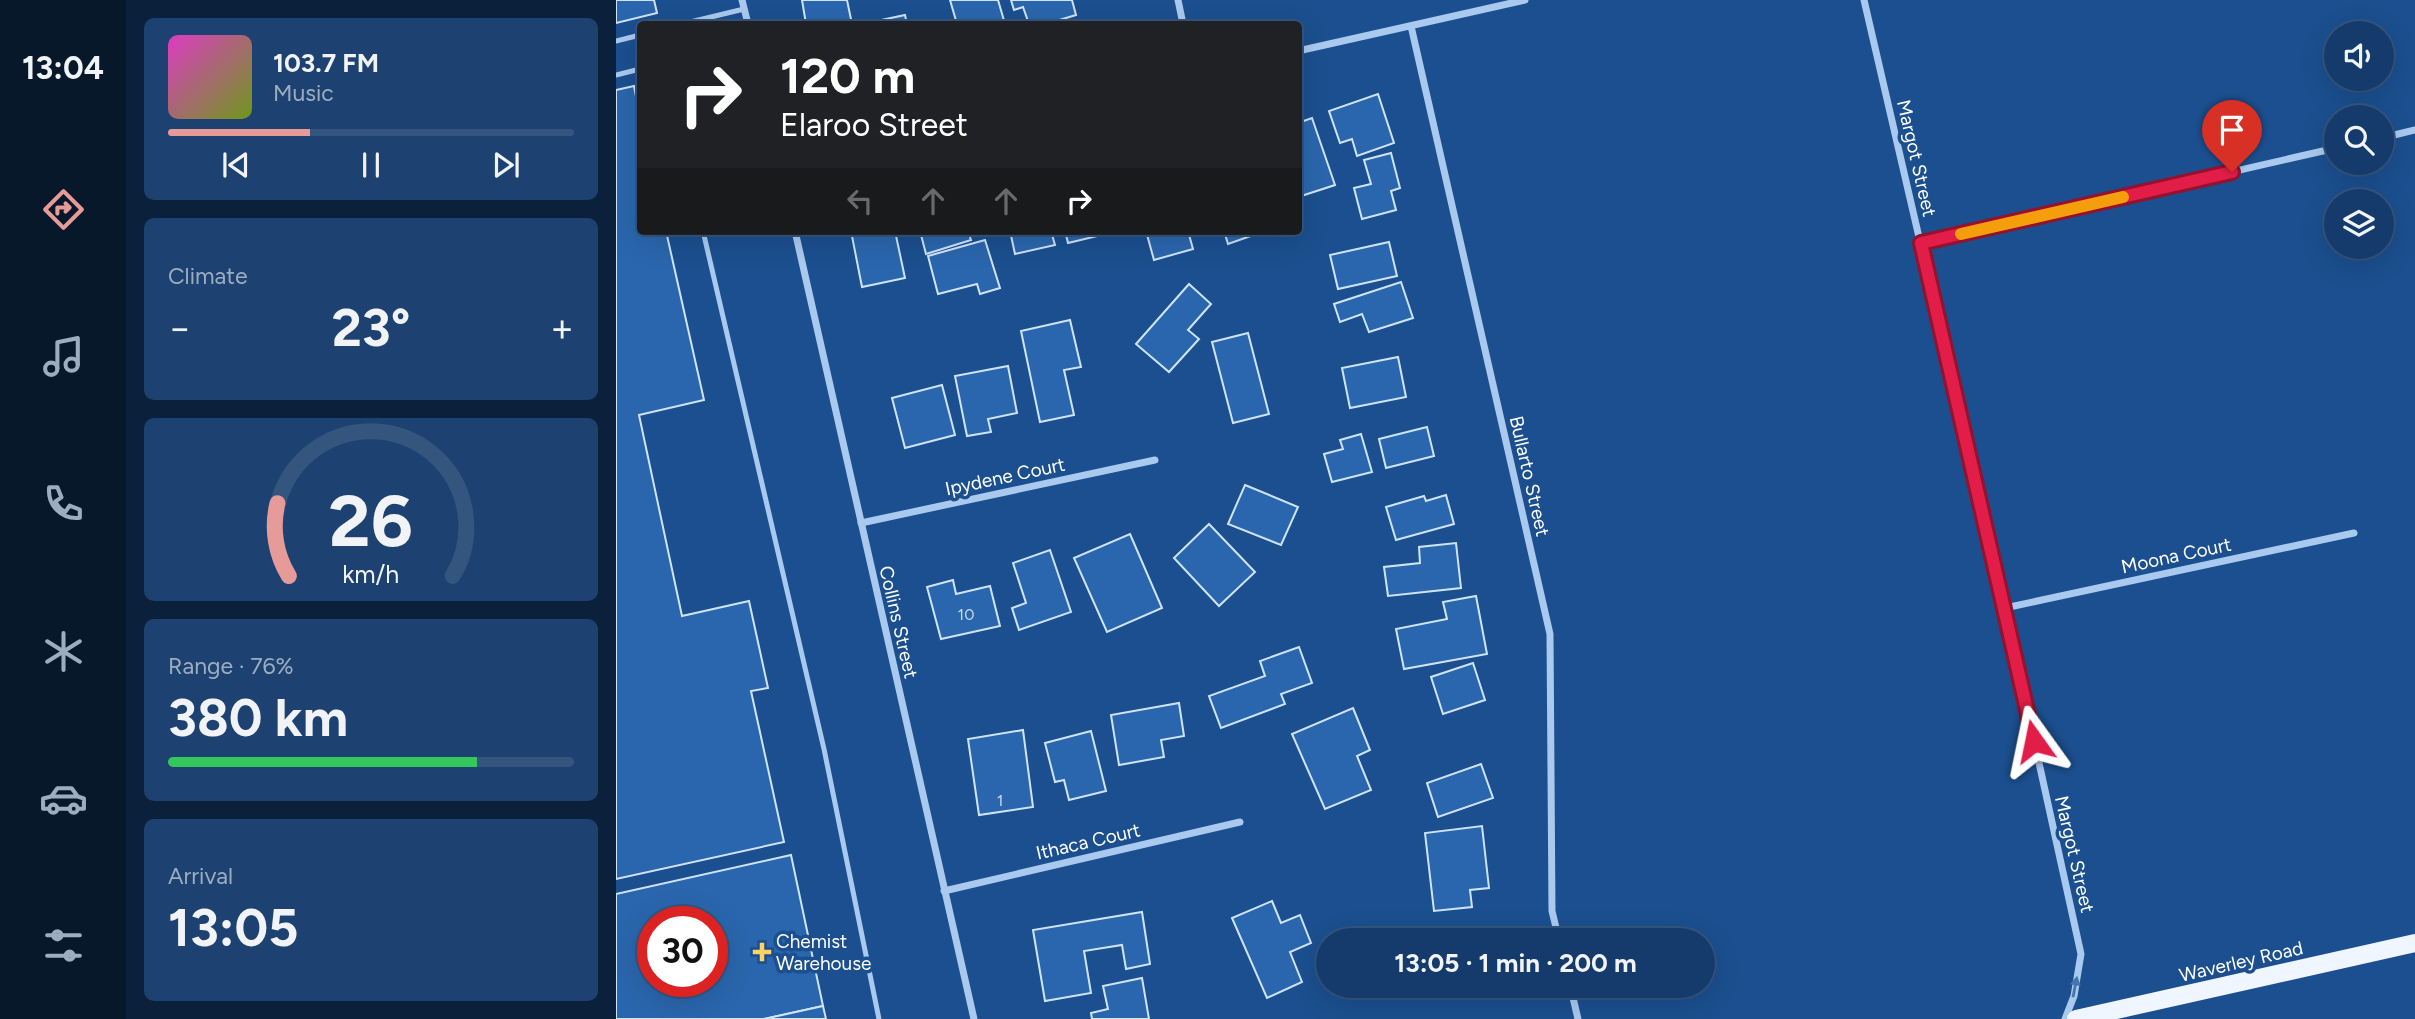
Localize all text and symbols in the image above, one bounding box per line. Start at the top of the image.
map controls [2324,21,2394,259]
button: sound [2324,21,2394,91]
text: 120 m [780,46,915,105]
text: 103.7 FM [273,47,379,79]
text: 13:04 [22,49,104,87]
icon: right [665,49,756,140]
text: Music [273,79,334,107]
street label: Margot Street [1892,97,1941,219]
pin [2202,100,2262,172]
button: search [2324,105,2394,175]
text: Elaroo Street [780,106,968,144]
icon: arrive [2213,111,2251,149]
icon: previous [217,146,255,184]
icon: pause [352,146,390,184]
icon: next [487,146,525,184]
icon: left [841,182,879,220]
icon: ahead [914,182,952,220]
icon: ahead [987,182,1025,220]
icon: right [1060,182,1098,220]
icon: directions [39,185,88,234]
button: layers [2324,189,2394,259]
text: Climate [168,262,247,290]
text: 23° [332,297,410,359]
text: − [168,305,192,351]
text: + [550,305,574,351]
icon: music [39,332,88,381]
street label: Bullarto Street [1505,414,1555,538]
street label: Ipydene Court [943,453,1067,500]
text: 26 [329,477,413,564]
icon: phone [39,479,88,528]
street label: Moona Court [2119,533,2233,578]
text: km/h [342,558,400,588]
street label: Collins Street [874,564,923,681]
house number: 10 [958,605,974,624]
icon: climate [39,627,88,676]
text: Range · 76% [168,652,294,680]
text: 380 km [168,687,348,749]
position arrow [1997,704,2071,778]
icon: car [39,774,88,823]
house number: 1 [997,791,1003,810]
street label: Margot Street [2050,793,2099,915]
street label: Ithaca Court [1034,818,1142,865]
text: Arrival [168,862,233,890]
text: 13:05 [168,897,298,959]
speed limit sign: 30 [637,906,728,997]
icon: filters [39,921,88,970]
place label: Chemist Warehouse [776,930,871,975]
street label: Waverley Road [2177,936,2305,987]
marker: Chemist Warehouse [754,944,770,960]
text: 13:05 · 1 min · 200 m [1394,947,1637,979]
one-way arrow [2070,976,2081,998]

